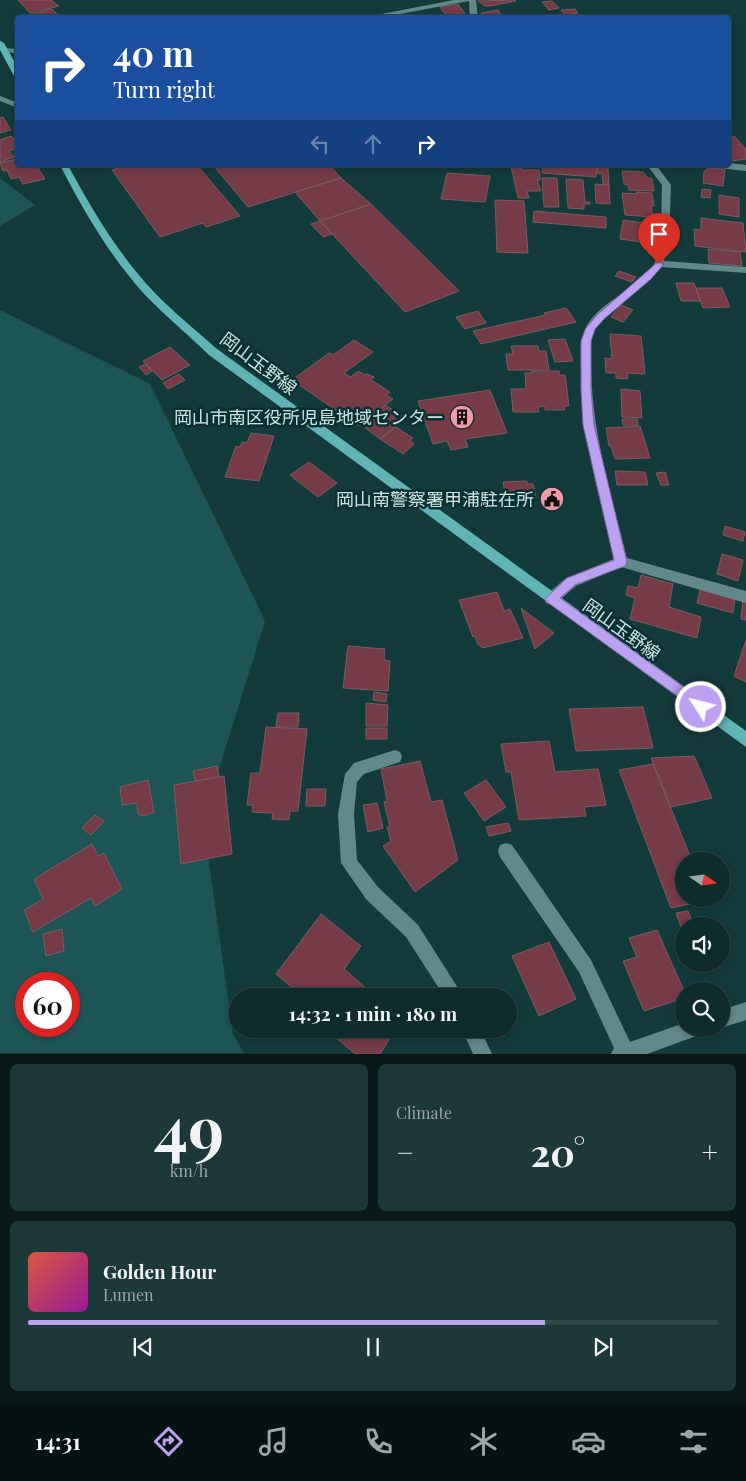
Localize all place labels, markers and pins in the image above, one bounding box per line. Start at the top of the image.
pin [638,213,680,264]
building icon: 岡山市南区役所児島地域センター [449,404,475,430]
place label: 岡山市南区役所児島地域センター [174,405,444,429]
public building icon: 岡山南警察署甲浦駐在所 [539,486,565,512]
place label: 岡山南警察署甲浦駐在所 [336,487,534,511]

